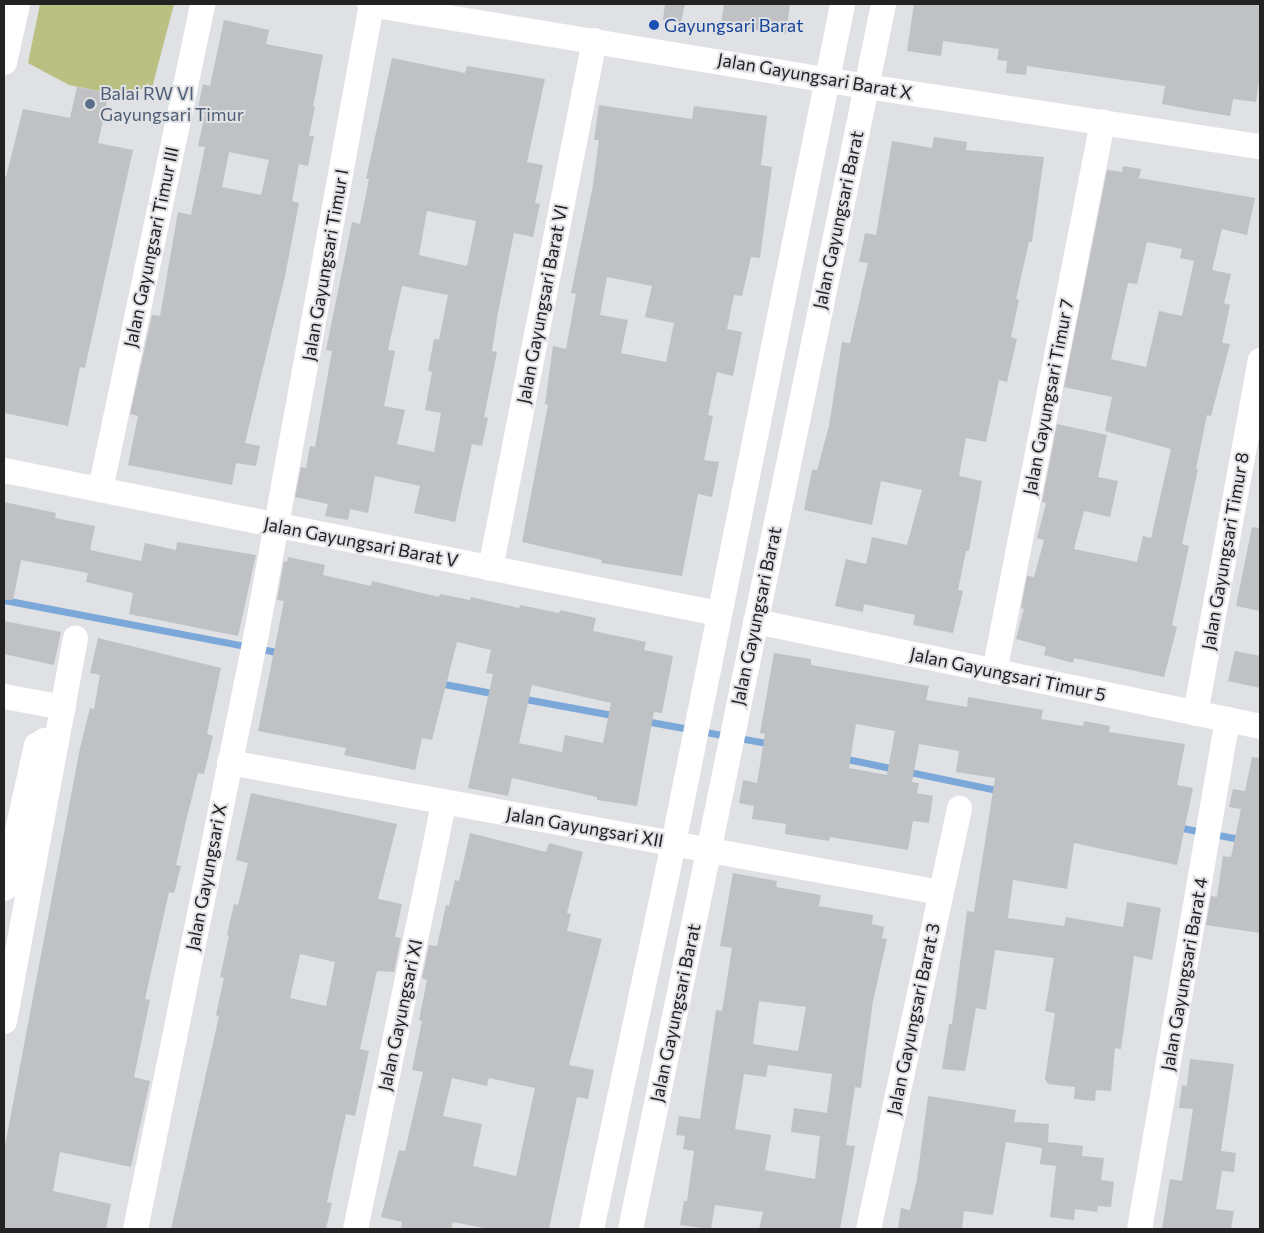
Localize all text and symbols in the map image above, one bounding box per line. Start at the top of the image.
place label: Gayungsari Barat [664,14,804,36]
marker: Gayungsari Barat [648,19,660,31]
street label: Jalan Gayungsari Barat X [716,48,914,104]
place label: Balai RW VI Gayungsari Timur [100,83,244,126]
marker: Balai RW VI Gayungsari Timur [84,98,96,110]
street label: Jalan Gayungsari Barat [809,129,867,311]
street label: Jalan Gayungsari Timur III [119,145,183,349]
street label: Jalan Gayungsari Timur I [297,167,353,363]
street label: Jalan Gayungsari Barat VI [512,202,572,406]
street label: Jalan Gayungsari Timur 7 [1018,297,1078,497]
street label: Jalan Gayungsari Timur 8 [1197,450,1253,652]
street label: Jalan Gayungsari Barat V [262,513,460,571]
street label: Jalan Gayungsari Barat [727,525,785,707]
street label: Jalan Gayungsari Timur 5 [908,643,1108,705]
street label: Jalan Gayungsari X [181,802,231,952]
street label: Jalan Gayungsari XII [505,803,665,851]
street label: Jalan Gayungsari Barat 4 [1156,876,1212,1072]
street label: Jalan Gayungsari Barat 3 [882,921,944,1117]
street label: Jalan Gayungsari Barat [646,922,704,1104]
street label: Jalan Gayungsari XI [373,937,427,1093]

